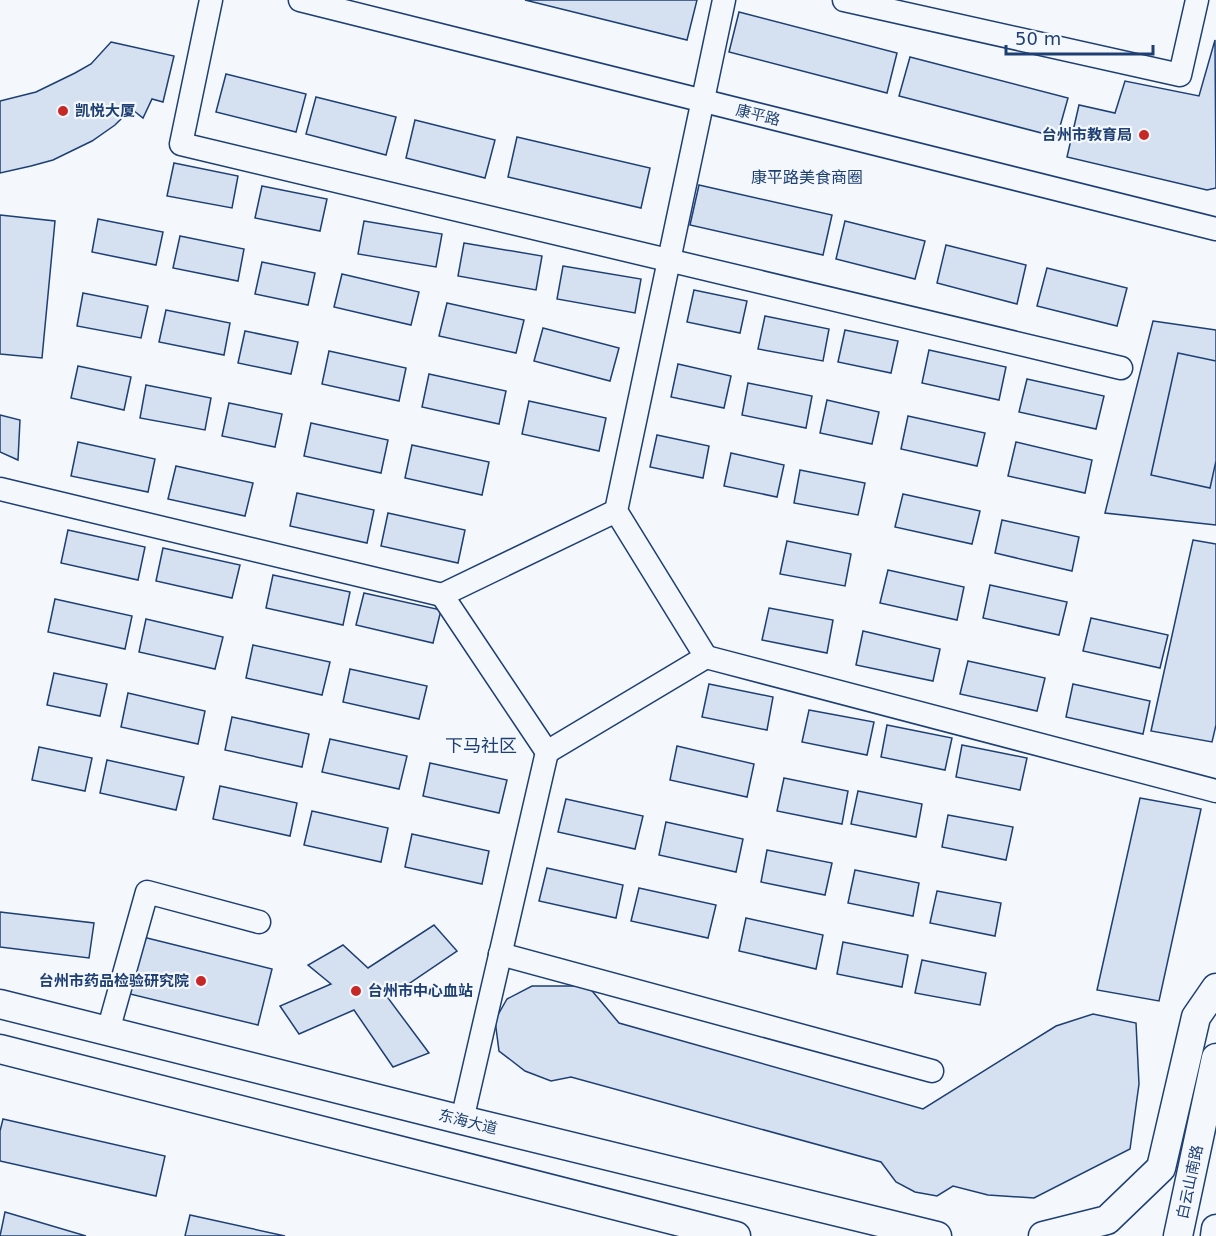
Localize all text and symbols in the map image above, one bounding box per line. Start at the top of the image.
scale bar [1006,18,1153,56]
text: 50 m [1015,28,1061,49]
street label: 康平路 [734,101,782,129]
place label: 凯悦大厦 [75,102,135,120]
marker: 凯悦大厦 [56,104,70,118]
place label: 台州市教育局 [1042,126,1132,144]
marker: 台州市教育局 [1137,128,1151,142]
district label: 康平路美食商圈 [751,168,863,187]
district label: 下马社区 [445,735,517,756]
place label: 台州市药品检验研究院 [39,972,189,990]
marker: 台州市药品检验研究院 [194,974,208,988]
place label: 台州市中心血站 [368,982,473,1000]
marker: 台州市中心血站 [349,984,363,998]
street label: 东海大道 [437,1106,499,1138]
street label: 白云山南路 [1173,1143,1207,1221]

